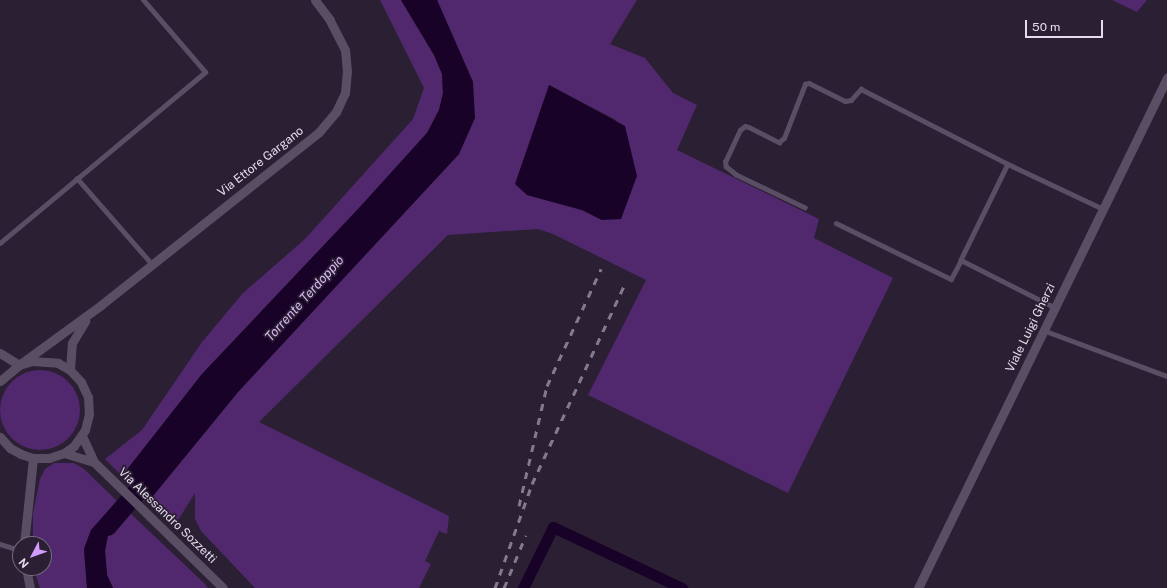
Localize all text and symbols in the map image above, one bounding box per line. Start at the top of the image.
scale bar [1027,12,1105,38]
text: 50 m [1032,20,1060,34]
street label: Via Ettore Gargano [215,124,307,200]
water label: Torrente Terdoppio [262,253,348,345]
street label: Viale Luigi Gherzi [1003,281,1059,375]
street label: Via Alessandro Sozzetti [115,465,219,567]
north arrow [12,536,52,576]
text: N [16,556,31,570]

